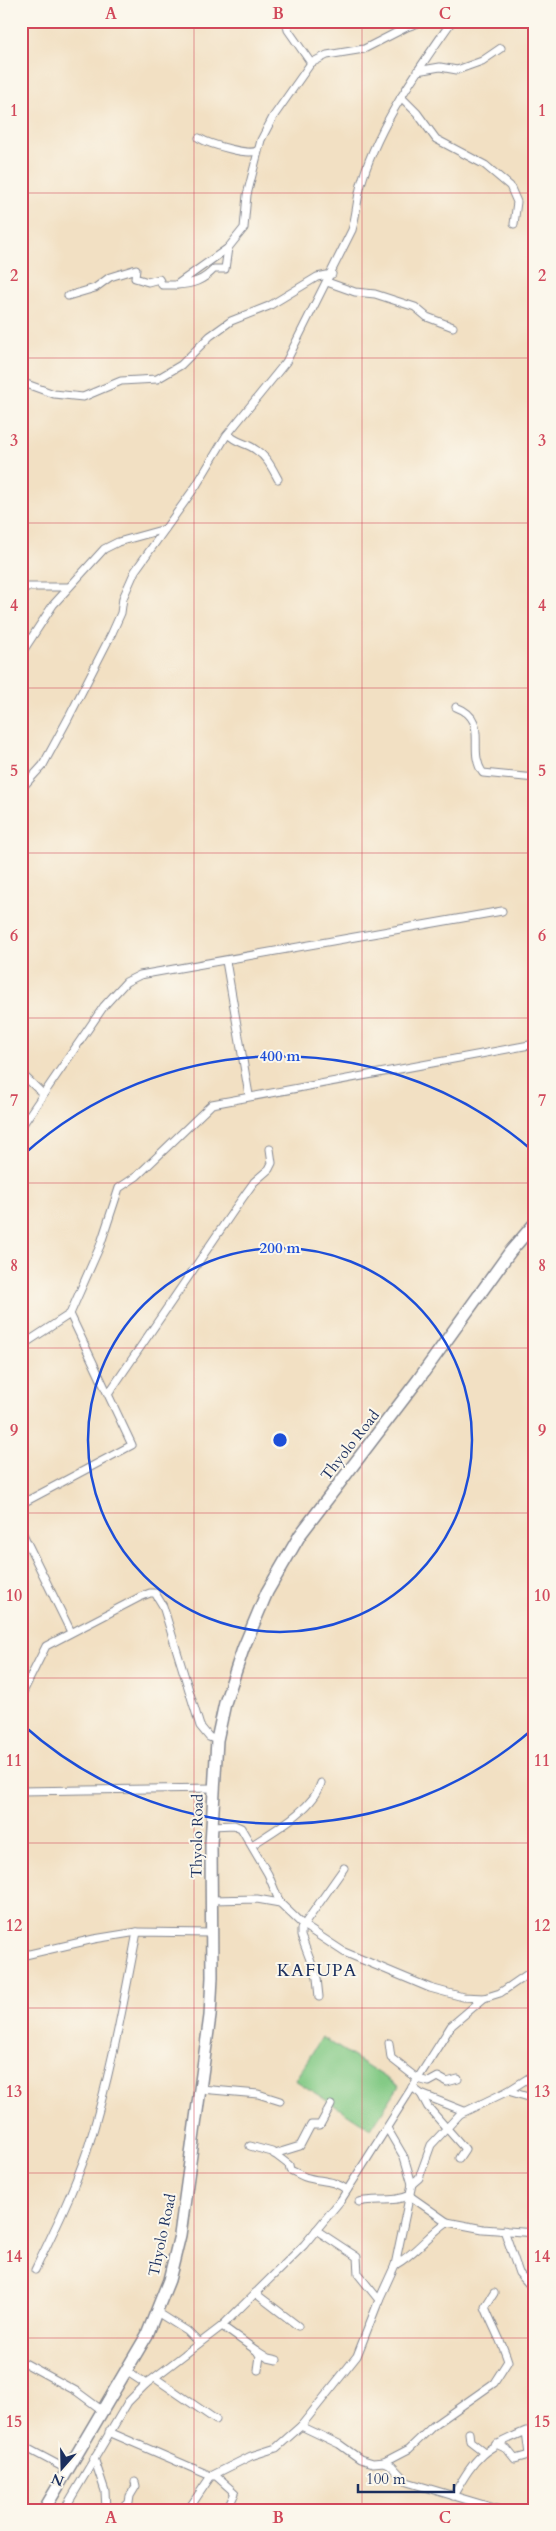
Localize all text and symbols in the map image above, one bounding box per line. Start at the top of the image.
text: A [105,3,117,25]
text: B [272,3,284,25]
text: C [439,3,451,25]
text: 1 [10,100,18,122]
text: 1 [538,100,546,122]
text: 2 [10,265,18,287]
text: 2 [538,265,546,287]
text: 3 [10,430,18,452]
text: 3 [538,430,546,452]
text: 4 [10,595,18,617]
text: 4 [538,595,546,617]
text: 5 [10,760,18,782]
text: 5 [538,760,546,782]
text: 6 [10,925,18,947]
text: 6 [538,925,546,947]
text: 400 m [260,1046,301,1066]
text: 7 [10,1090,18,1112]
text: 7 [538,1090,546,1112]
text: 200 m [260,1238,301,1258]
text: 8 [10,1255,18,1277]
text: 8 [538,1255,546,1277]
street label: Thyolo Road [316,1406,384,1484]
text: 9 [10,1420,18,1442]
text: 9 [538,1420,546,1442]
centre of rings [271,1431,289,1449]
text: 10 [6,1585,22,1607]
text: 10 [534,1585,550,1607]
text: 11 [6,1750,22,1772]
text: 11 [534,1750,550,1772]
street label: Thyolo Road [186,1794,208,1878]
text: 12 [6,1915,22,1937]
text: 12 [534,1915,550,1937]
district label: KAFUPA [277,1958,357,1983]
text: 13 [6,2081,22,2103]
text: 13 [534,2081,550,2103]
street label: Thyolo Road [143,2192,181,2278]
text: 14 [6,2246,22,2268]
text: 14 [534,2246,550,2268]
text: 15 [6,2411,22,2433]
text: 15 [534,2411,550,2433]
north arrow [38,2444,88,2494]
scale bar [358,2461,455,2493]
text: N [49,2469,67,2491]
text: 100 m [366,2469,406,2489]
text: A [105,2507,117,2529]
text: B [272,2507,284,2529]
text: C [439,2507,451,2529]

